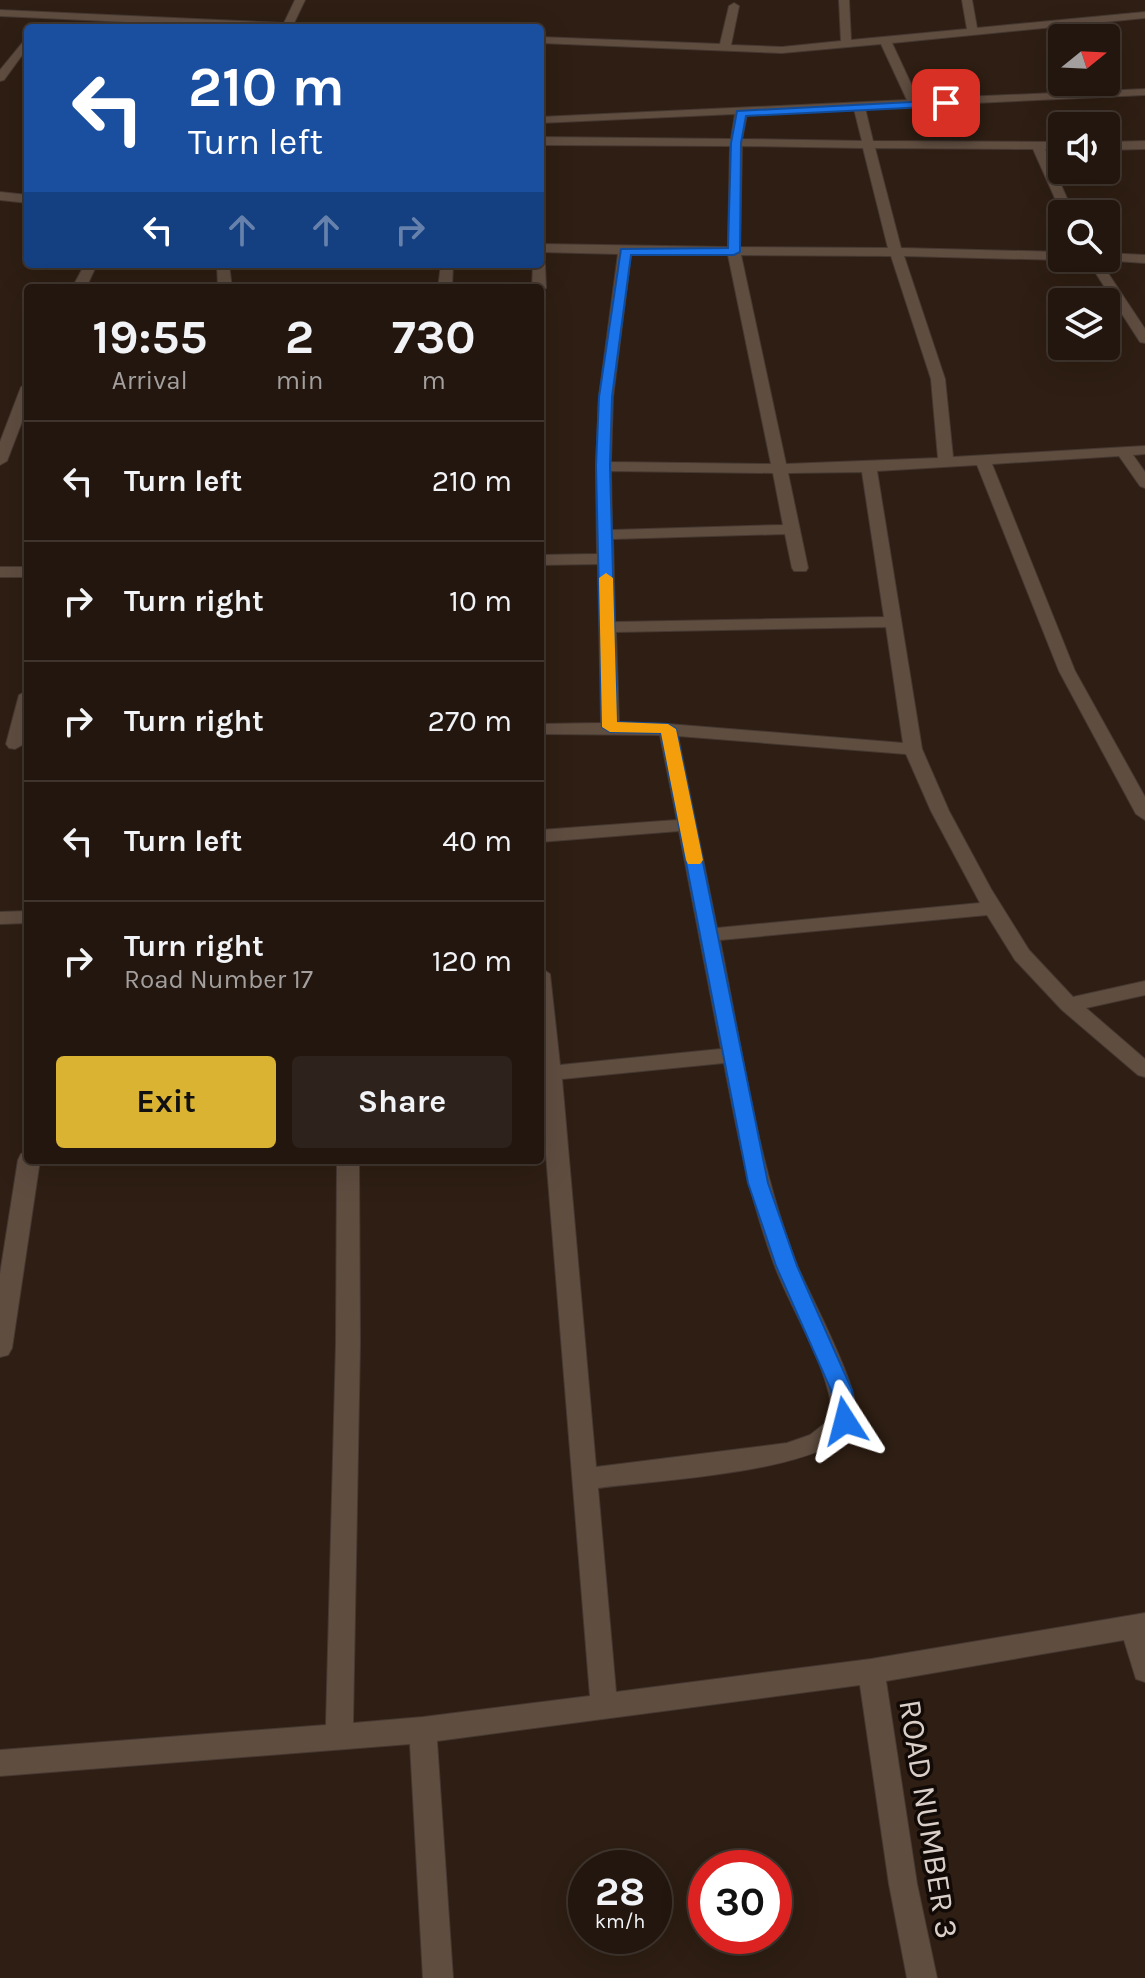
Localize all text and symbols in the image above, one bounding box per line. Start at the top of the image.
north arrow [1048,24,1120,96]
map controls [1048,24,1120,360]
text: 210 m [188,54,345,119]
icon: left [56,56,160,160]
pin [912,69,980,137]
icon: arrive [924,81,968,125]
button: sound [1048,112,1120,184]
text: Turn left [188,121,323,163]
button: search [1048,200,1120,272]
icon: left [136,208,180,252]
icon: ahead [220,208,264,252]
icon: ahead [304,208,348,252]
icon: right [388,208,432,252]
button: layers [1048,288,1120,360]
text: 19:55 [92,309,207,365]
text: 2 [285,309,314,365]
text: 730 [392,309,476,365]
text: Arrival [112,365,188,396]
text: min [276,365,323,396]
text: m [422,365,446,396]
icon: left [56,459,100,503]
text: Turn left [124,463,242,499]
text: 210 m [432,463,512,499]
icon: right [56,579,100,623]
text: Turn right [124,583,264,619]
text: 10 m [449,583,512,619]
icon: right [56,699,100,743]
text: Turn right [124,703,264,739]
text: 270 m [428,703,512,739]
icon: left [56,819,100,863]
text: Turn left [124,823,242,859]
text: 40 m [442,823,512,859]
text: Turn right [124,928,264,964]
icon: right [56,939,100,983]
text: 120 m [432,943,512,979]
text: Road Number 17 [124,964,313,995]
button: Exit [56,1056,276,1148]
button: Share [292,1056,512,1148]
position arrow [803,1379,887,1463]
street label: ROAD NUMBER 3 [891,1697,966,1941]
speed limit sign: 30 [688,1850,792,1954]
text: 28 [595,1868,645,1915]
text: km/h [595,1910,645,1933]

